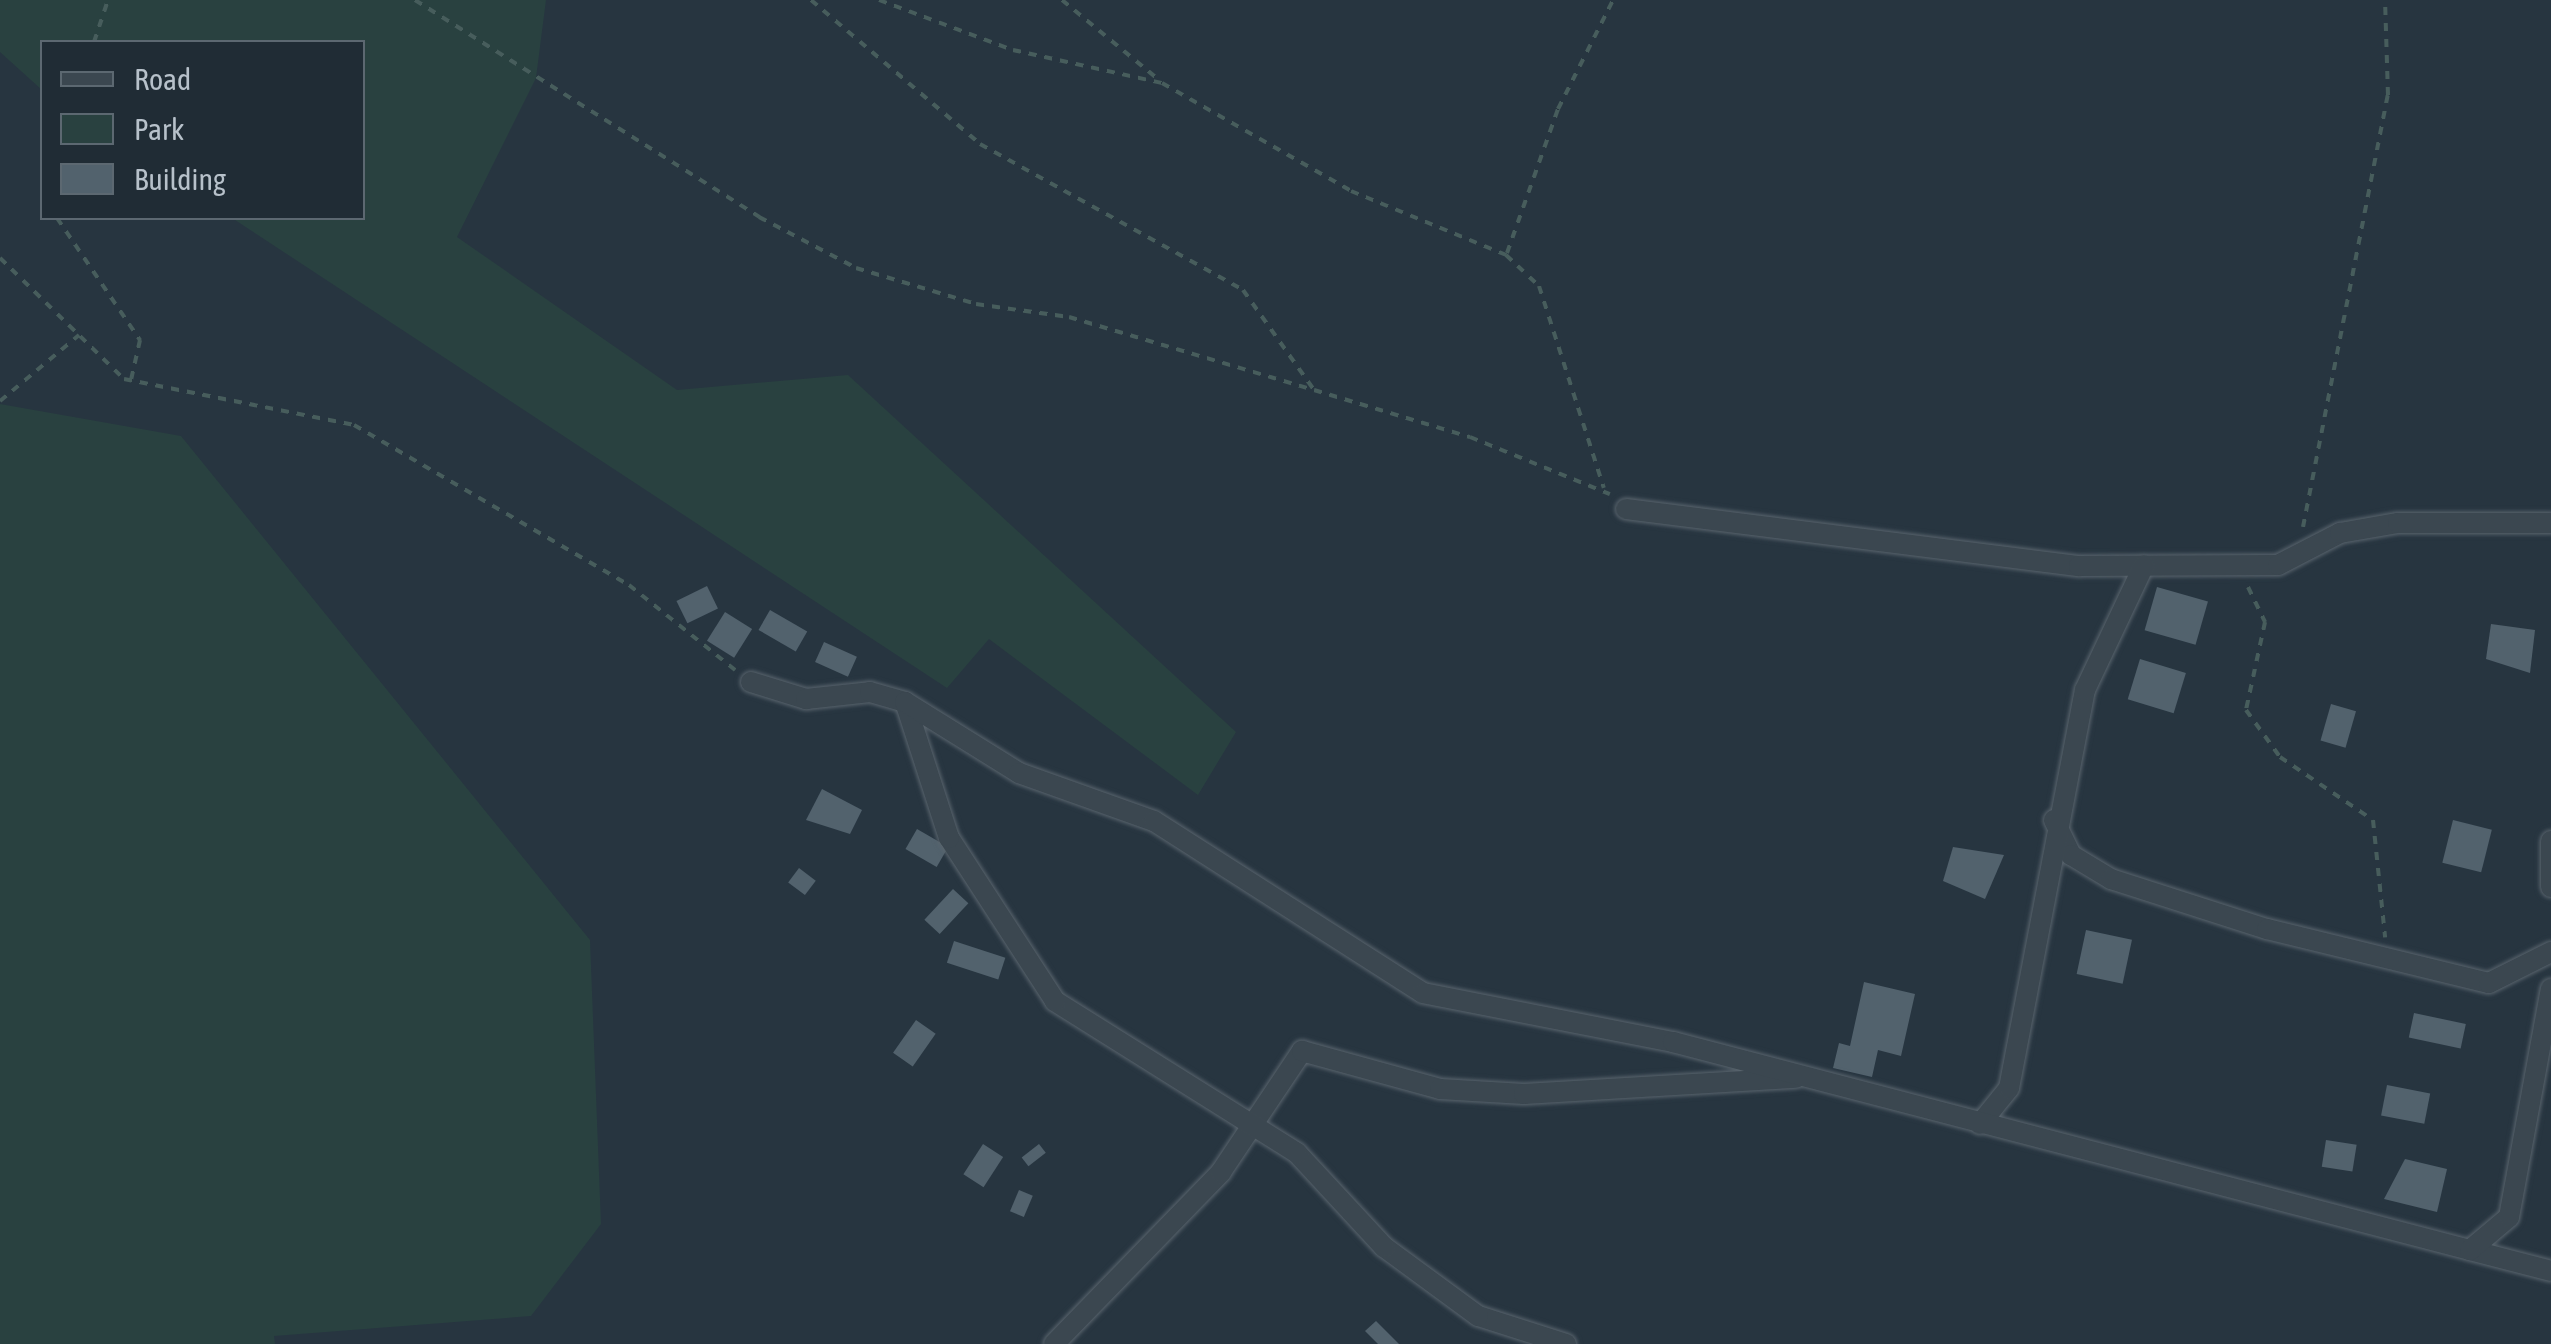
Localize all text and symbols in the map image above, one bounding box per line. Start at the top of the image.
legend [40,40,365,220]
text: Road [134,62,191,96]
text: Park [134,112,184,146]
text: Building [134,162,226,196]

